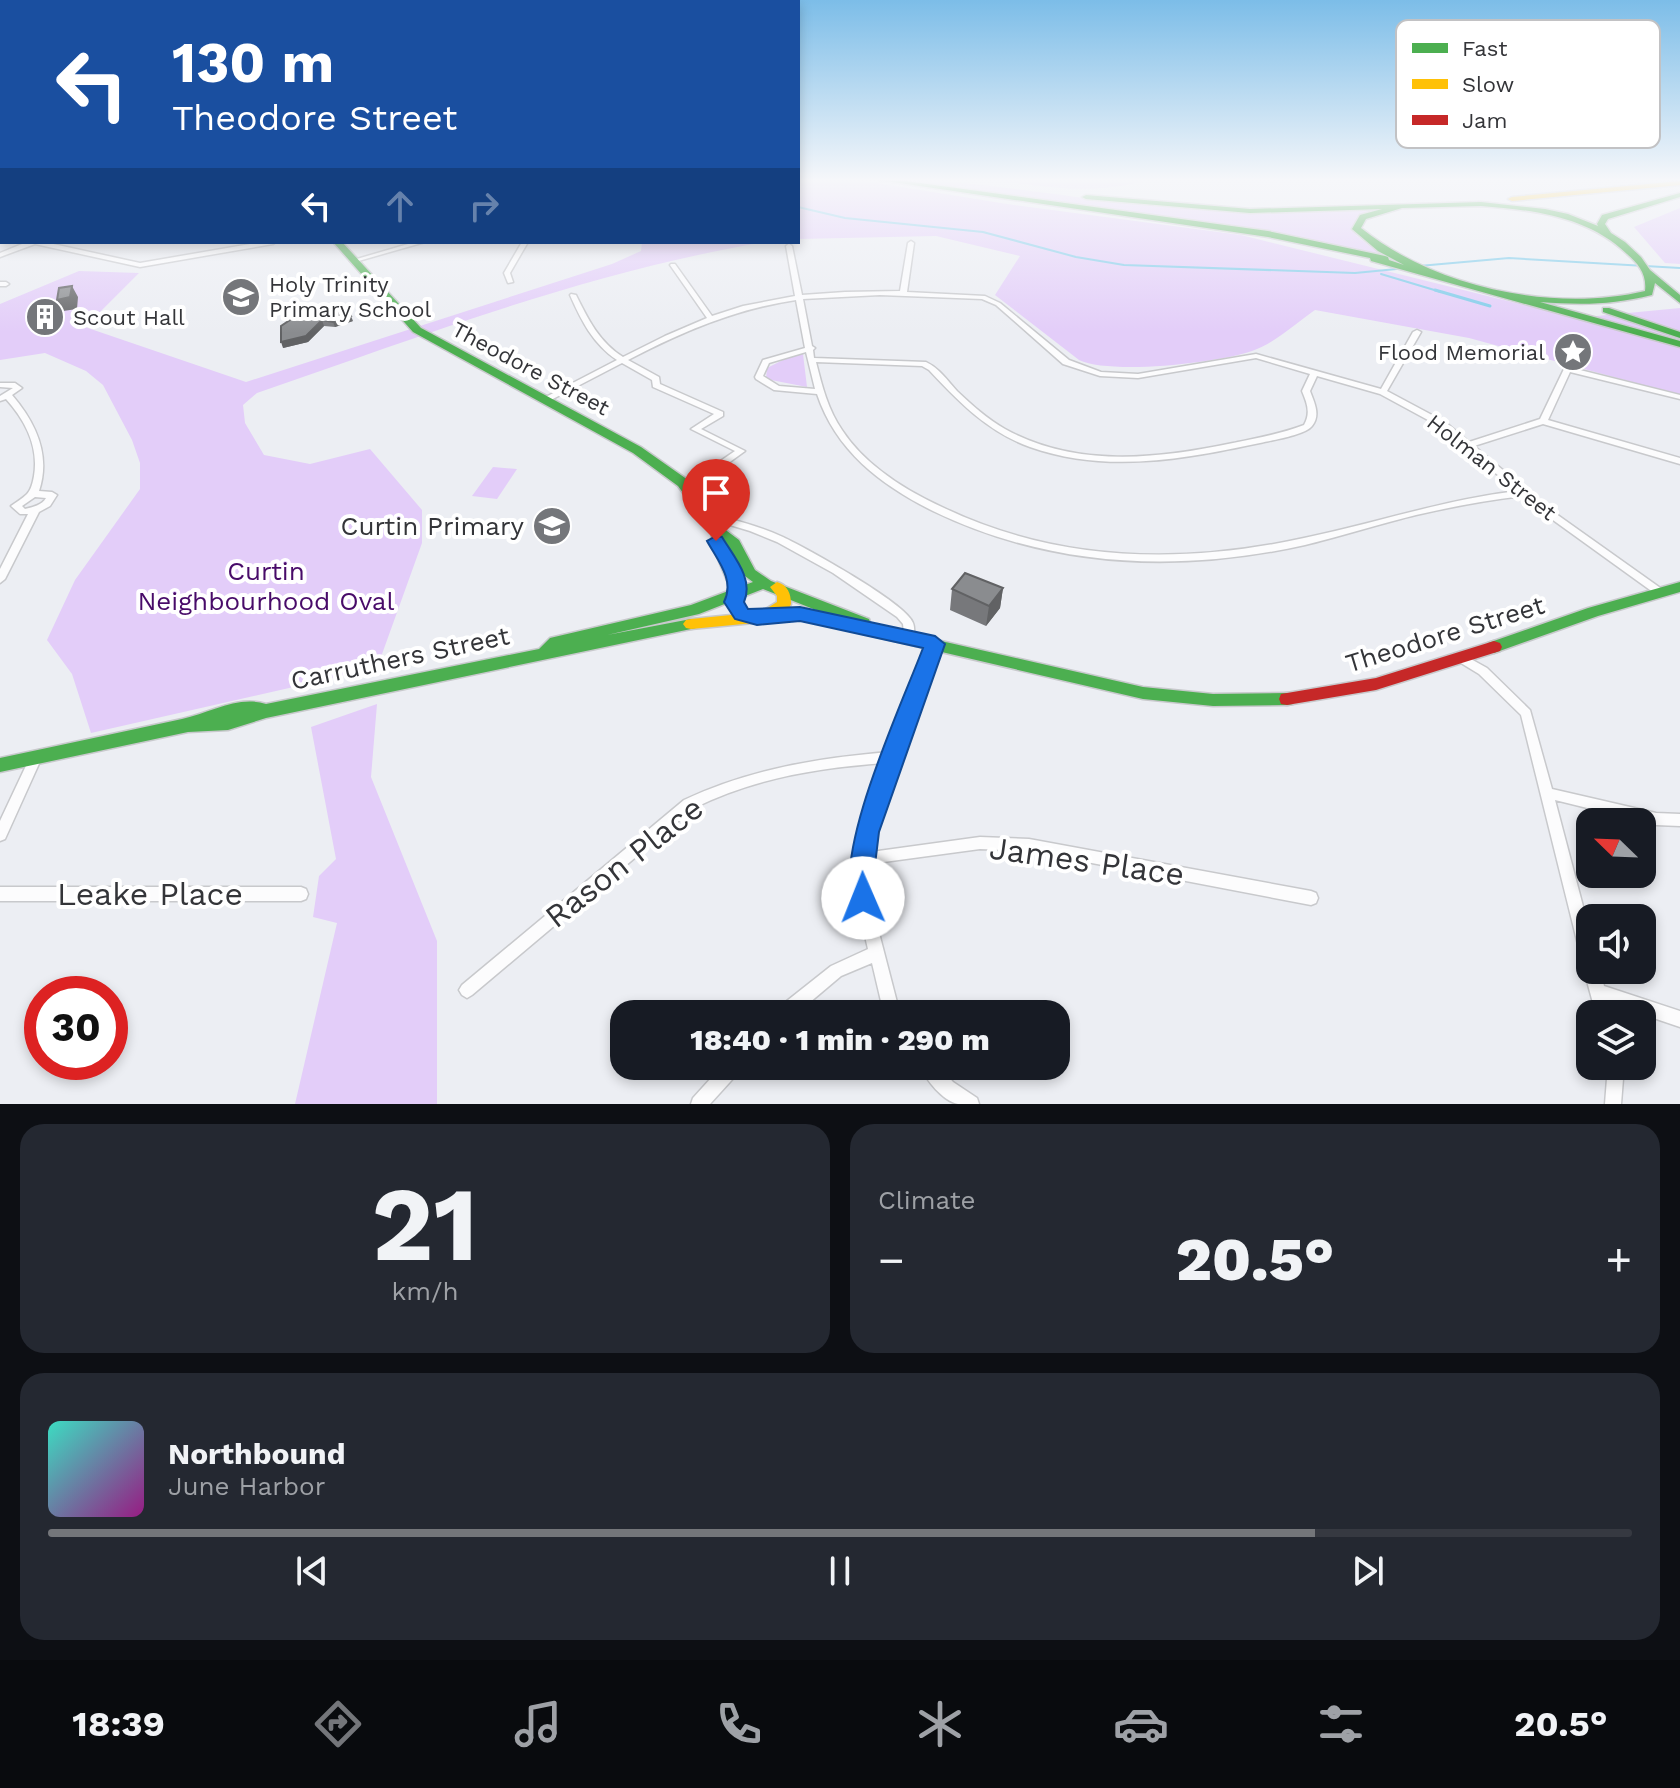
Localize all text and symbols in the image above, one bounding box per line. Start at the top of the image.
legend [1396,20,1660,148]
text: 130 m [172,30,334,96]
icon: left [40,32,144,136]
text: Fast [1462,36,1508,61]
text: Slow [1462,72,1514,97]
text: Theodore Street [172,97,457,139]
text: Jam [1462,108,1507,133]
icon: left [294,184,338,228]
icon: ahead [378,184,422,228]
icon: right [462,184,506,228]
place label: Holy Trinity Primary School [269,272,431,322]
school or university icon: Holy Trinity Primary School [220,276,262,318]
building icon: Scout Hall [24,296,66,338]
place label: Scout Hall [73,305,185,330]
street label: Theodore Street [448,316,614,420]
place icon: Flood Memorial [1552,331,1594,373]
place label: Flood Memorial [1378,340,1545,365]
street label: Holman Street [1422,409,1561,525]
pin [682,459,750,541]
icon: arrive [694,471,738,515]
school or university icon: Curtin Primary [531,505,573,547]
place label: Curtin Primary [341,511,525,541]
park label: Curtin Neighbourhood Oval [137,556,395,616]
street label: Theodore Street [1342,589,1548,678]
street label: Carruthers Street [288,620,512,696]
street label: Rason Place [537,789,711,935]
north arrow [1576,808,1656,888]
map controls [1576,808,1656,1080]
street label: James Place [987,829,1187,893]
position arrow [821,856,905,940]
street label: Leake Place [57,875,243,913]
button: sound [1576,904,1656,984]
speed limit sign: 30 [24,976,128,1080]
button: layers [1576,1000,1656,1080]
text: 18:40 · 1 min · 290 m [690,1022,990,1057]
text: 21 [372,1163,478,1285]
text: Climate [878,1185,976,1215]
text: 20.5° [1176,1224,1334,1295]
text: − [878,1234,905,1286]
text: + [1605,1234,1632,1286]
text: km/h [392,1276,458,1306]
text: Northbound [168,1436,345,1471]
text: June Harbor [168,1471,325,1501]
icon: previous [290,1549,334,1593]
icon: pause [818,1549,862,1593]
icon: next [1346,1549,1390,1593]
icon: directions [310,1696,366,1752]
icon: music [510,1696,566,1752]
icon: phone [711,1696,767,1752]
icon: climate [912,1696,968,1752]
icon: car [1113,1696,1169,1752]
icon: filters [1313,1696,1369,1752]
text: 18:39 [72,1703,165,1745]
text: 20.5° [1514,1703,1608,1745]

